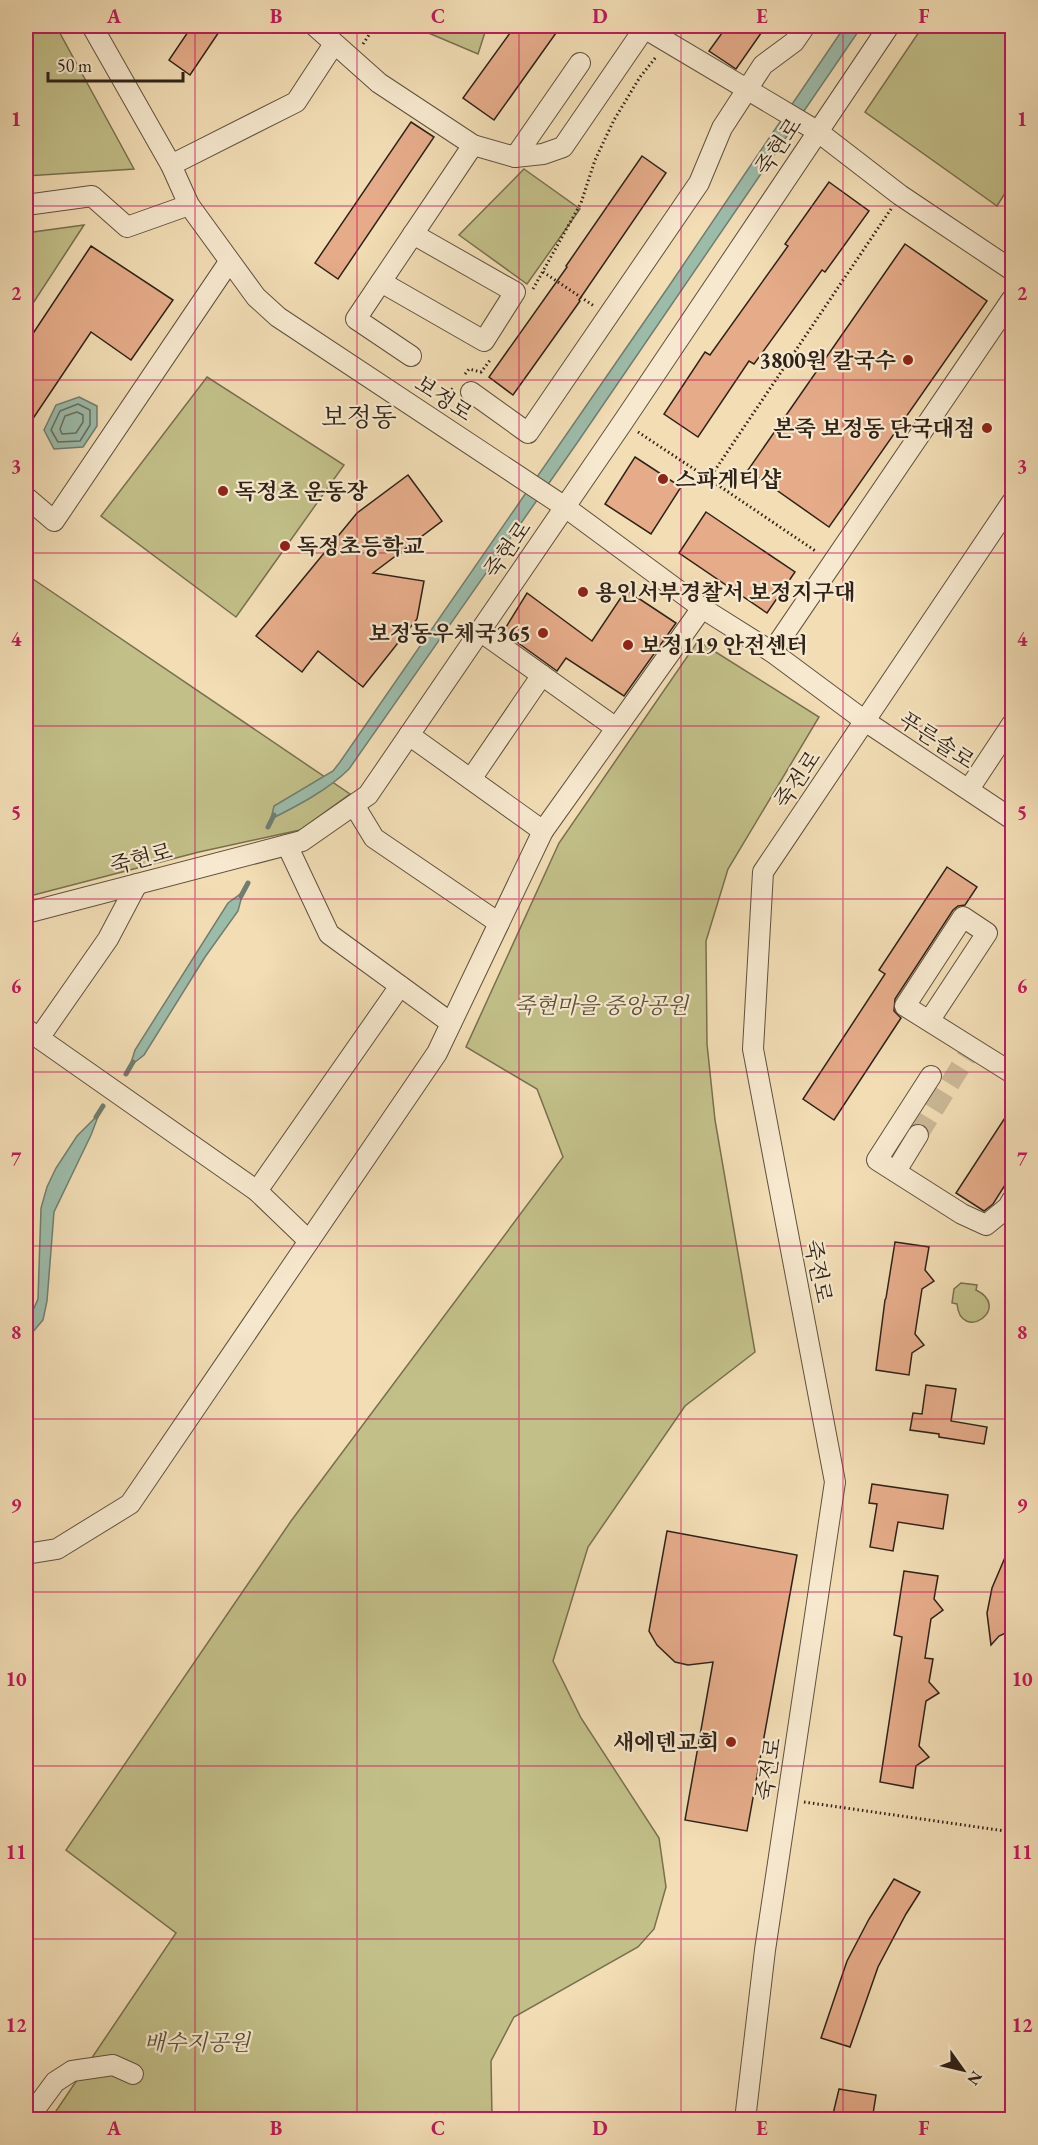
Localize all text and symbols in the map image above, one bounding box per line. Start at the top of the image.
text: A [106,3,122,29]
text: B [270,3,282,29]
text: C [431,3,445,29]
text: D [592,3,608,29]
text: E [756,3,768,29]
text: F [919,3,930,29]
scale bar [48,45,183,83]
text: 50 m [57,54,92,77]
text: 1 [11,106,21,132]
text: 1 [1017,106,1027,132]
street label: 죽현로 [749,112,808,181]
text: 2 [11,280,22,306]
text: 2 [1017,280,1028,306]
place label: 3800원 칼국수 [759,346,896,375]
marker: 3800원 칼국수 [901,353,915,367]
street label: 보정로 [409,369,478,428]
district label: 보정동 [321,400,397,434]
place label: 본죽 보정동 단국대점 [773,414,975,443]
marker: 본죽 보정동 단국대점 [980,421,994,435]
text: 3 [11,453,21,479]
text: 3 [1017,453,1027,479]
place label: 스파게티샵 [675,465,782,494]
marker: 스파게티샵 [656,472,670,486]
place label: 독정초 운동장 [235,477,368,506]
marker: 독정초 운동장 [216,484,230,498]
street label: 죽현로 [477,515,538,584]
place label: 독정초등학교 [297,532,425,561]
marker: 독정초등학교 [278,539,292,553]
place label: 용인서부경찰서 보정지구대 [595,578,855,607]
marker: 용인서부경찰서 보정지구대 [576,585,590,599]
place label: 보정동우체국365 [369,619,531,648]
text: 4 [11,626,22,652]
marker: 보정동우체국365 [536,626,550,640]
text: 4 [1017,626,1028,652]
place label: 보정119 안전센터 [640,631,808,660]
marker: 보정119 안전센터 [621,638,635,652]
street label: 푸른솔로 [893,705,980,776]
street label: 죽전로 [768,745,827,814]
text: 5 [11,799,21,825]
text: 5 [1017,799,1027,825]
street label: 죽현로 [107,836,176,881]
text: 6 [11,973,22,999]
text: 6 [1017,973,1028,999]
park label: 죽현마을 중앙공원 [514,991,690,1020]
text: 7 [11,1146,22,1172]
text: 7 [1017,1146,1028,1172]
street label: 죽전로 [798,1237,839,1305]
text: 8 [11,1319,21,1345]
text: 8 [1017,1319,1027,1345]
text: 9 [11,1492,22,1518]
text: 9 [1017,1492,1028,1518]
text: 10 [5,1666,27,1692]
text: 10 [1011,1666,1033,1692]
place label: 새에덴교회 [613,1728,719,1757]
marker: 새에덴교회 [724,1735,738,1749]
street label: 죽전로 [749,1735,788,1803]
text: 11 [5,1839,27,1865]
text: 11 [1011,1839,1033,1865]
text: 12 [5,2012,27,2038]
text: 12 [1011,2012,1033,2038]
park label: 배수지공원 [144,2028,252,2057]
north arrow [933,2040,993,2100]
text: N [963,2067,987,2089]
text: A [106,2115,122,2141]
text: B [270,2115,282,2141]
text: C [431,2115,445,2141]
text: D [592,2115,608,2141]
text: E [756,2115,768,2141]
text: F [919,2115,930,2141]

